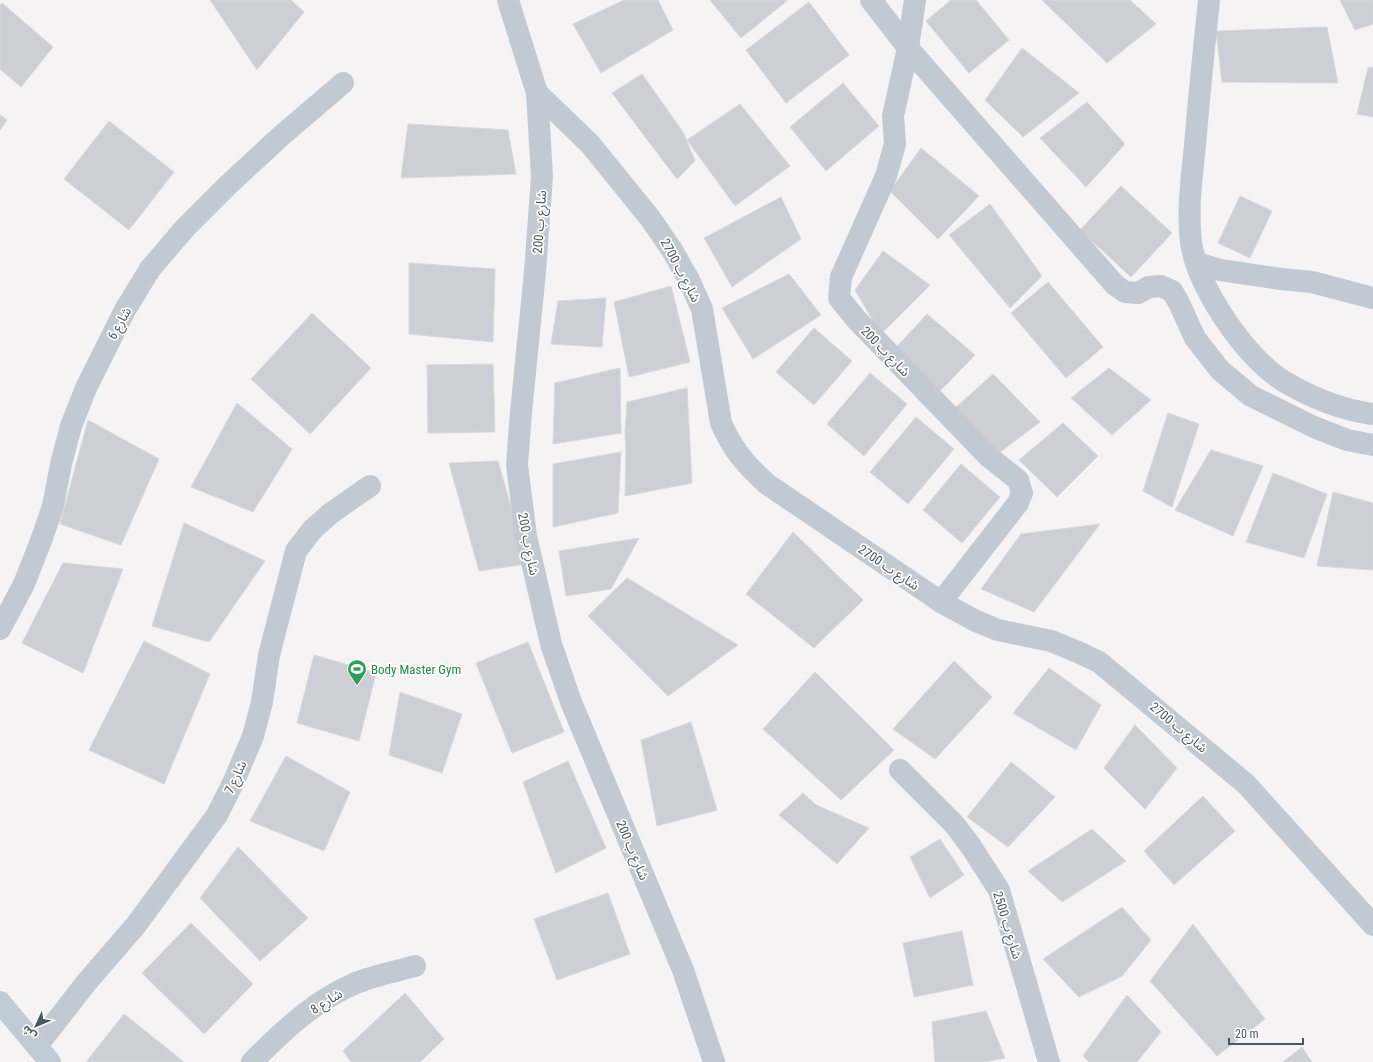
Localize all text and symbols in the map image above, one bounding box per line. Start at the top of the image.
street label: شارع ب 200 [530,190,552,254]
street label: شارع ب 2700 [655,236,704,306]
street label: شارع 6 [104,304,137,344]
street label: شارع ب 200 [856,323,913,381]
street label: شارع ب 200 [512,512,542,577]
street label: شارع ب 2700 [854,542,922,596]
sports icon: Body Master Gym [346,658,368,686]
place label: Body Master Gym [371,662,461,677]
street label: شارع ب 2700 [1145,699,1210,758]
street label: شارع 7 [221,758,252,797]
street label: شارع ب 200 [610,818,652,884]
street label: شارع ب 2500 [987,890,1025,962]
street label: شارع 8 [308,986,347,1020]
north arrow [16,1006,56,1046]
scale bar [1229,1020,1303,1046]
text: ش [19,1023,39,1043]
text: 20 m [1235,1027,1259,1041]

